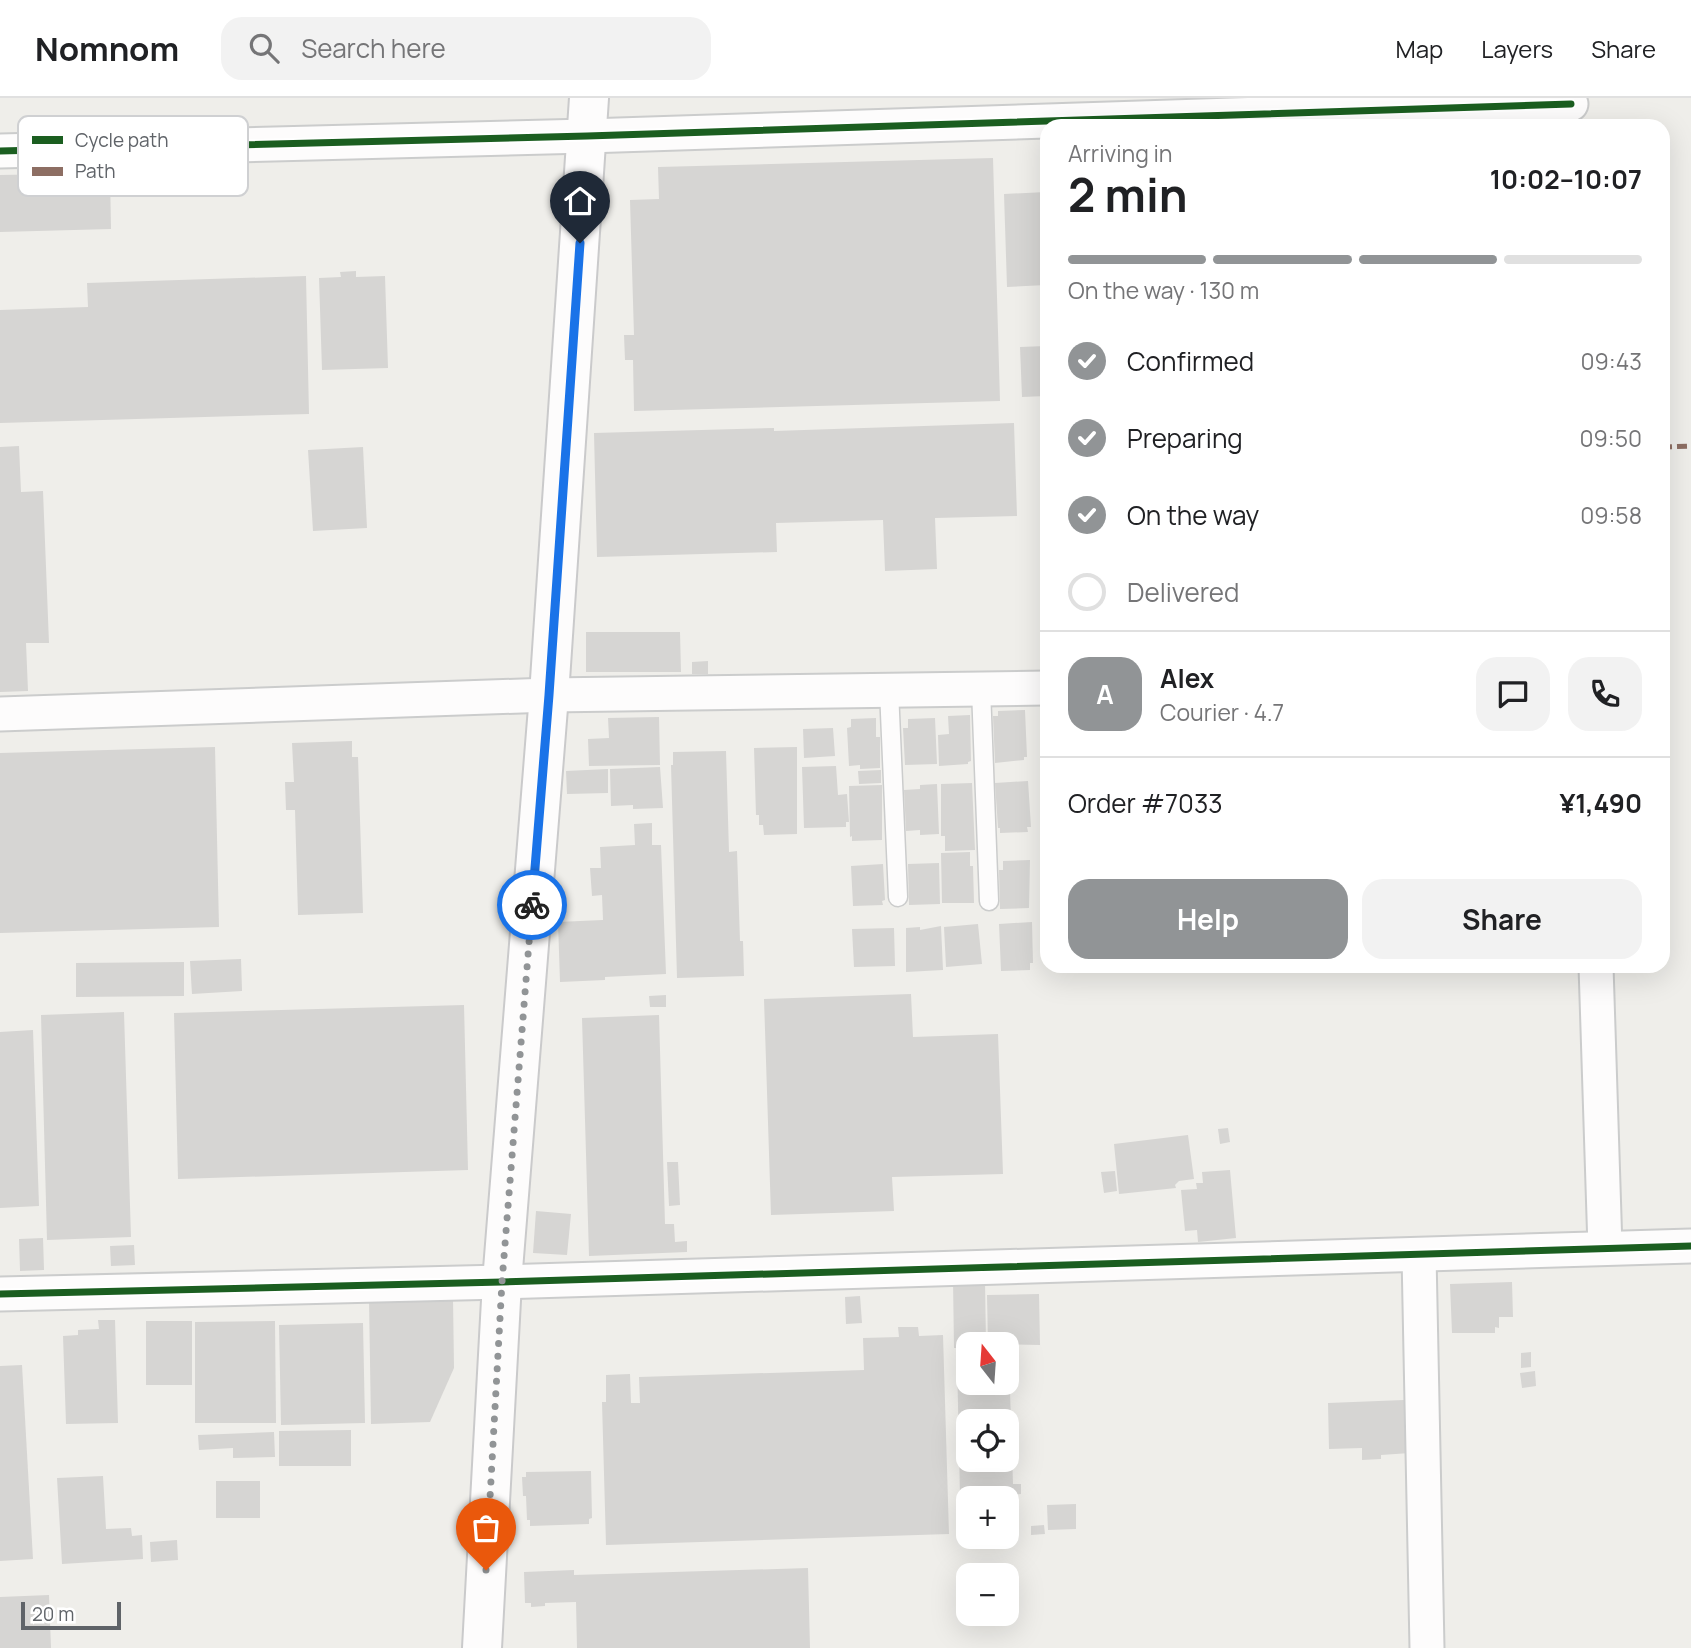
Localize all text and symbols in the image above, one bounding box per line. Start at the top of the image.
search box [221,17,711,80]
text: Nomnom [35,26,179,71]
icon: search [245,29,283,67]
text: Search here [301,30,446,66]
text: Map [1396,32,1443,65]
text: Layers [1481,32,1553,65]
text: Share [1591,32,1656,65]
legend [18,116,248,196]
text: Cycle path [75,127,169,153]
text: Arriving in [1068,137,1173,169]
text: Path [75,158,115,184]
text: 10:02–10:07 [1490,161,1642,197]
text: 2 min [1068,163,1188,226]
pin [550,171,610,243]
icon: home [561,182,599,220]
text: On the way · 130 m [1068,274,1259,306]
icon: check [1068,342,1106,380]
text: Confirmed [1127,343,1254,379]
text: 09:43 [1581,345,1642,377]
icon: check [1068,419,1106,457]
text: Preparing [1127,420,1243,456]
text: 09:50 [1580,422,1642,454]
icon: check [1068,496,1106,534]
text: On the way [1127,497,1259,533]
text: 09:58 [1580,499,1642,531]
text: Delivered [1127,574,1239,610]
button: chat [1476,657,1550,731]
button: phone [1568,657,1642,731]
text: Alex [1160,660,1214,696]
text: A [1096,676,1114,712]
text: Courier · 4.7 [1160,696,1284,728]
text: Order #7033 [1068,785,1223,821]
text: ¥1,490 [1559,785,1642,821]
courier [497,870,567,940]
button: Help [1068,879,1348,959]
button: Share [1362,879,1642,959]
icon: bike [513,886,551,924]
north arrow [956,1332,1018,1395]
map controls [956,1332,1019,1626]
button: locate [956,1409,1019,1472]
button: + [956,1486,1019,1549]
pin [456,1498,516,1570]
icon: bag [467,1509,505,1547]
button: − [956,1563,1019,1626]
scale bar [21,1599,121,1631]
text: 20 m [32,1601,74,1627]

